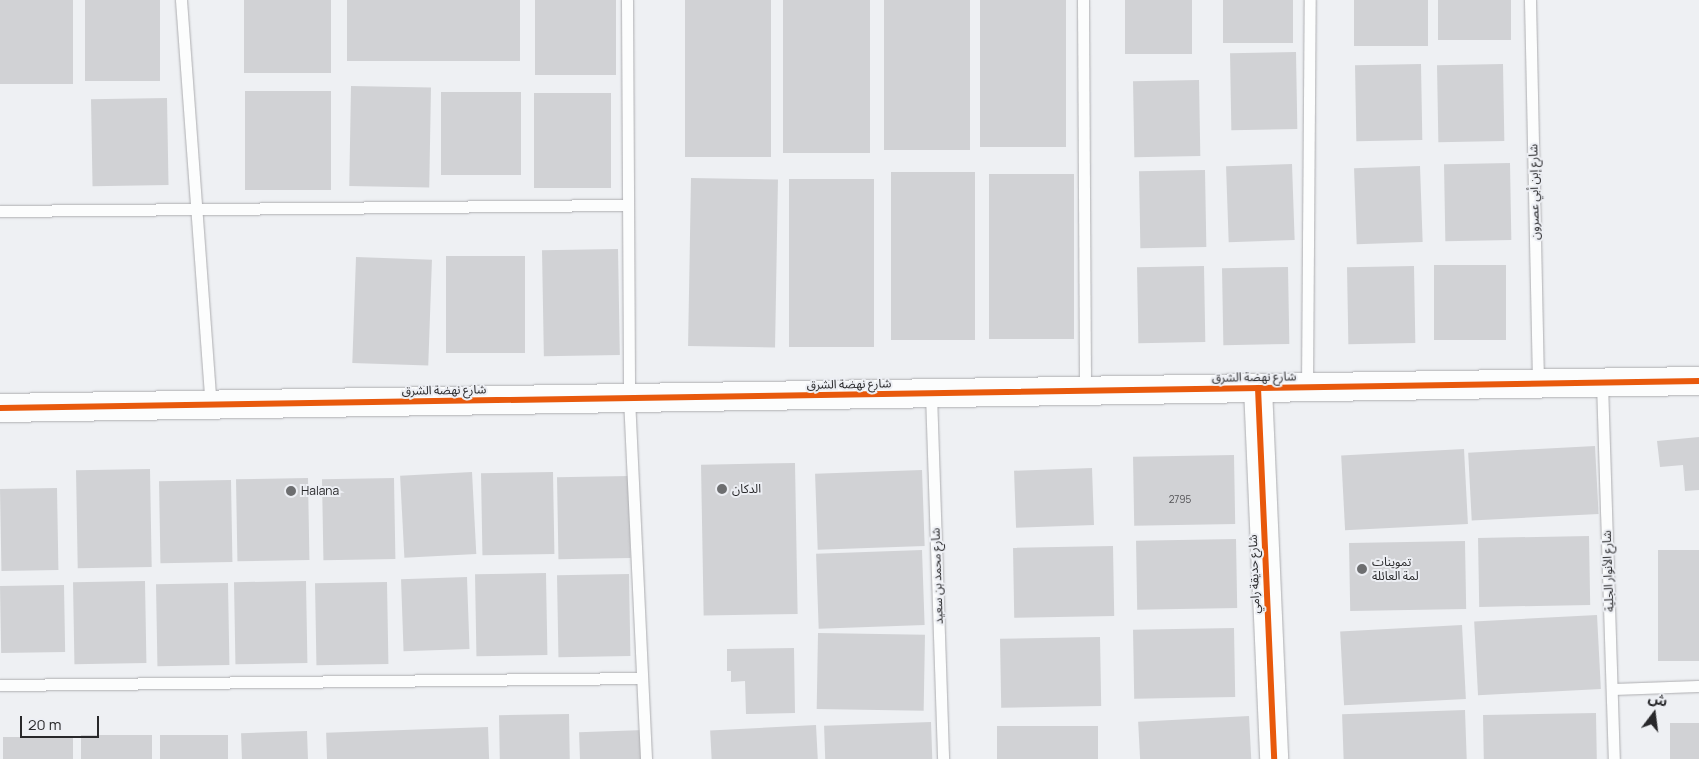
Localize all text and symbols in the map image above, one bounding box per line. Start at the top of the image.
street label: شارع إبن أبي عصرون [1526,144,1542,240]
street label: شارع نهضة الشرق [1212,369,1296,385]
street label: شارع نهضة الشرق [807,376,891,392]
street label: شارع نهضة الشرق [402,382,486,398]
place label: الدكان [732,482,761,496]
marker: الدكان [716,483,728,495]
place label: Halana [301,484,339,498]
marker: Halana [285,485,297,497]
house number: 2795 [1169,494,1191,506]
street label: شارع محمد بن سعيد [928,528,946,624]
street label: شارع الأنوار الجلية [1599,530,1617,612]
street label: شارع حديقة رامي [1245,534,1263,614]
place label: تموينات لمة العائلة [1372,555,1419,583]
marker: تموينات لمة العائلة [1356,563,1368,575]
text: ش [1646,687,1670,711]
north arrow [1629,689,1679,739]
scale bar [22,706,101,738]
text: 20 m [28,714,61,735]

